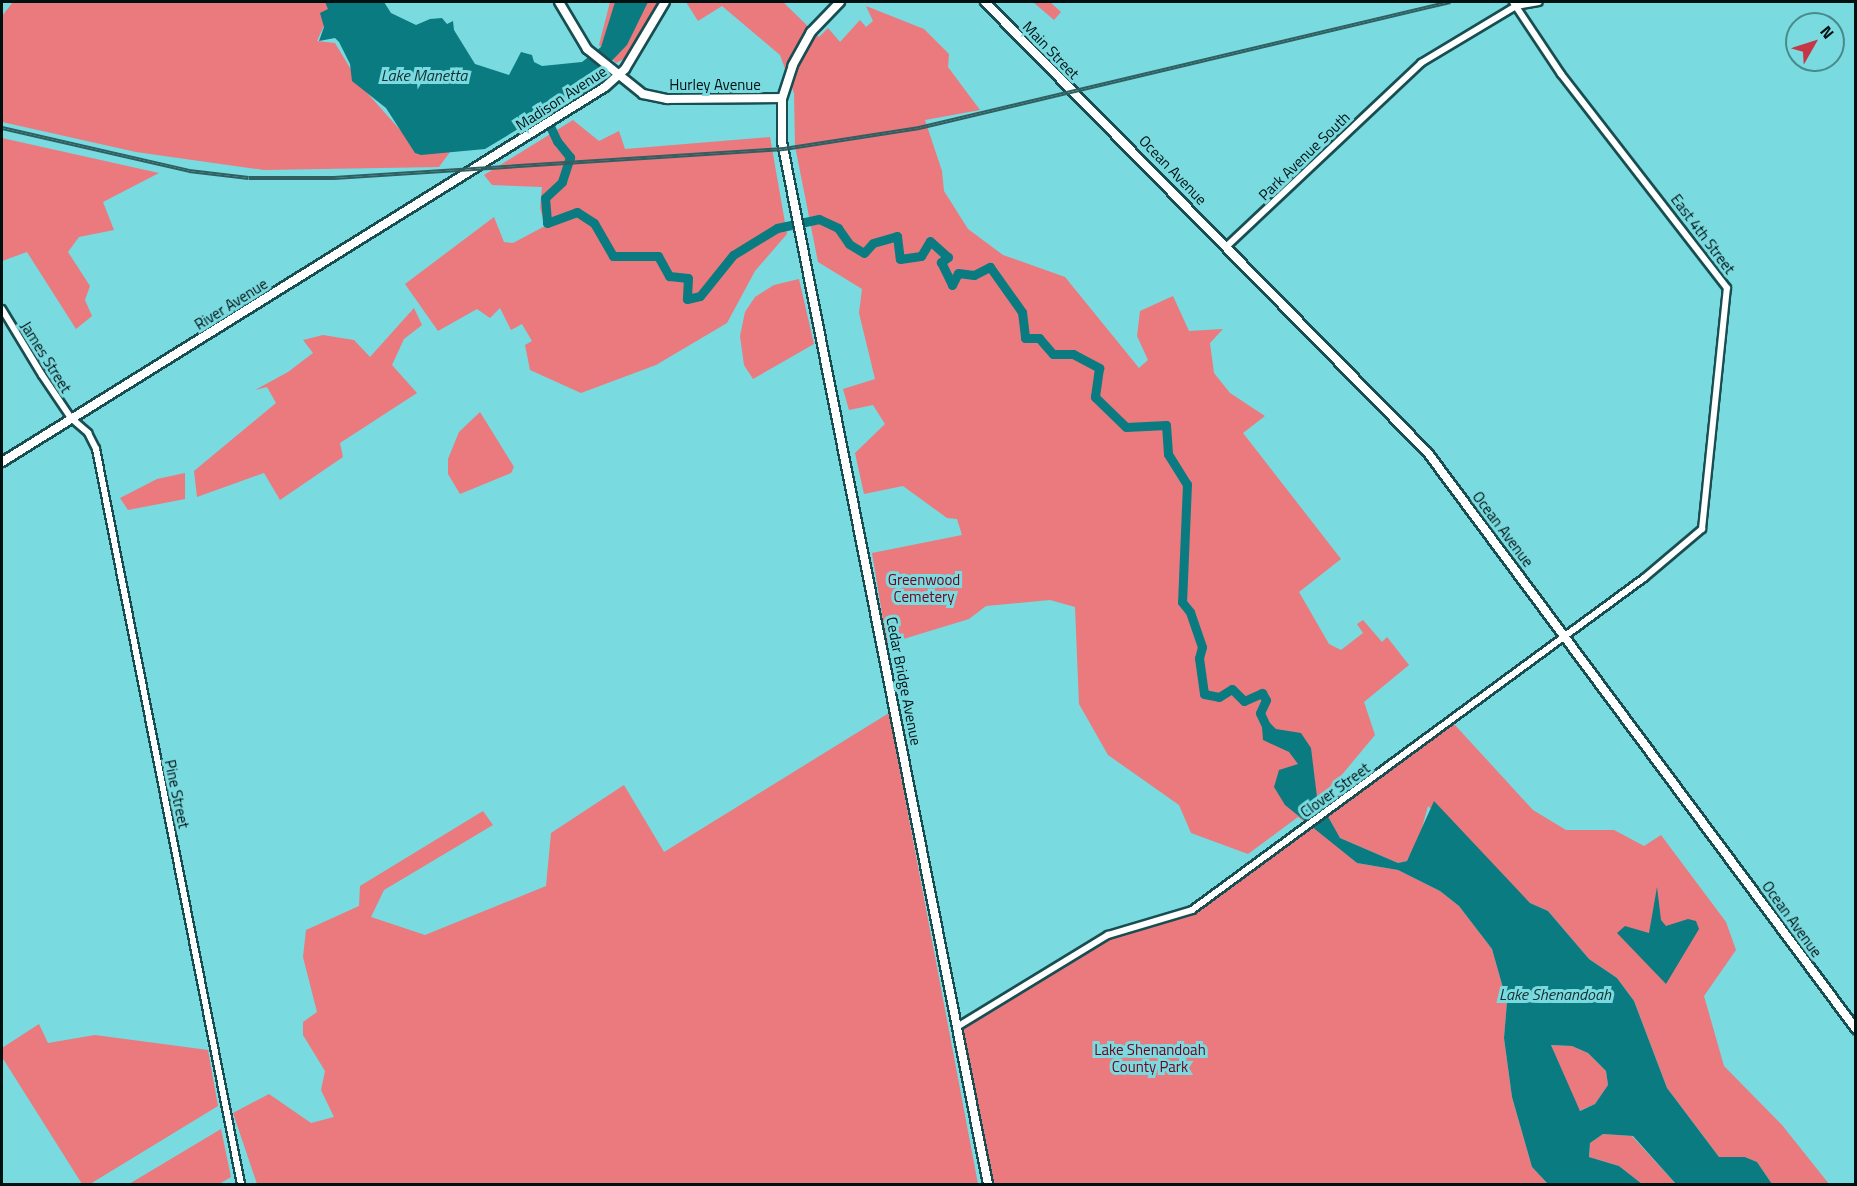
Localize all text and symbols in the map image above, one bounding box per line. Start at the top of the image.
north arrow [1785,12,1845,72]
street label: Main Street [1019,17,1083,83]
text: N [1815,20,1840,44]
street label: Madison Avenue [512,62,610,134]
water label: Lake Manetta [381,65,467,85]
street label: Hurley Avenue [669,76,761,94]
street label: Park Avenue South [1255,108,1353,204]
street label: Ocean Avenue [1135,131,1211,209]
street label: East 4th Street [1667,191,1739,277]
street label: River Avenue [191,274,271,334]
street label: James Street [17,318,75,396]
street label: Ocean Avenue [1469,488,1537,570]
park label: Greenwood Cemetery [888,570,960,605]
street label: Cedar Bridge Avenue [883,615,925,747]
street label: Pine Street [161,758,193,830]
street label: Clover Street [1297,759,1373,821]
street label: Ocean Avenue [1758,877,1826,961]
water label: Lake Shenandoah [1499,984,1611,1004]
park label: Lake Shenandoah County Park [1094,1040,1206,1075]

